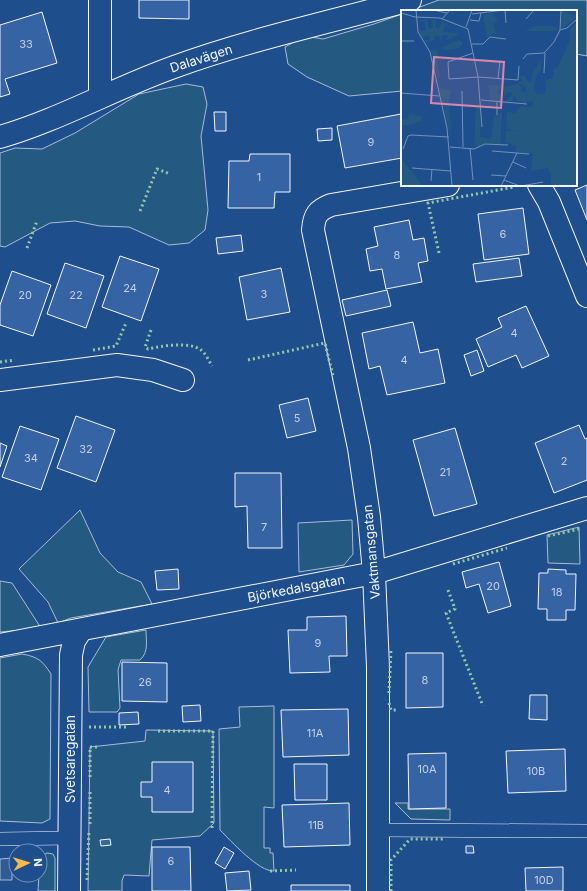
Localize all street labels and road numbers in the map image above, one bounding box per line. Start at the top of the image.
street label: Dalavägen [168,40,234,76]
street label: Vaktmansgatan [359,504,383,600]
street label: Björkedalsgatan [246,571,346,605]
street label: Svetsaregatan [62,715,78,803]

